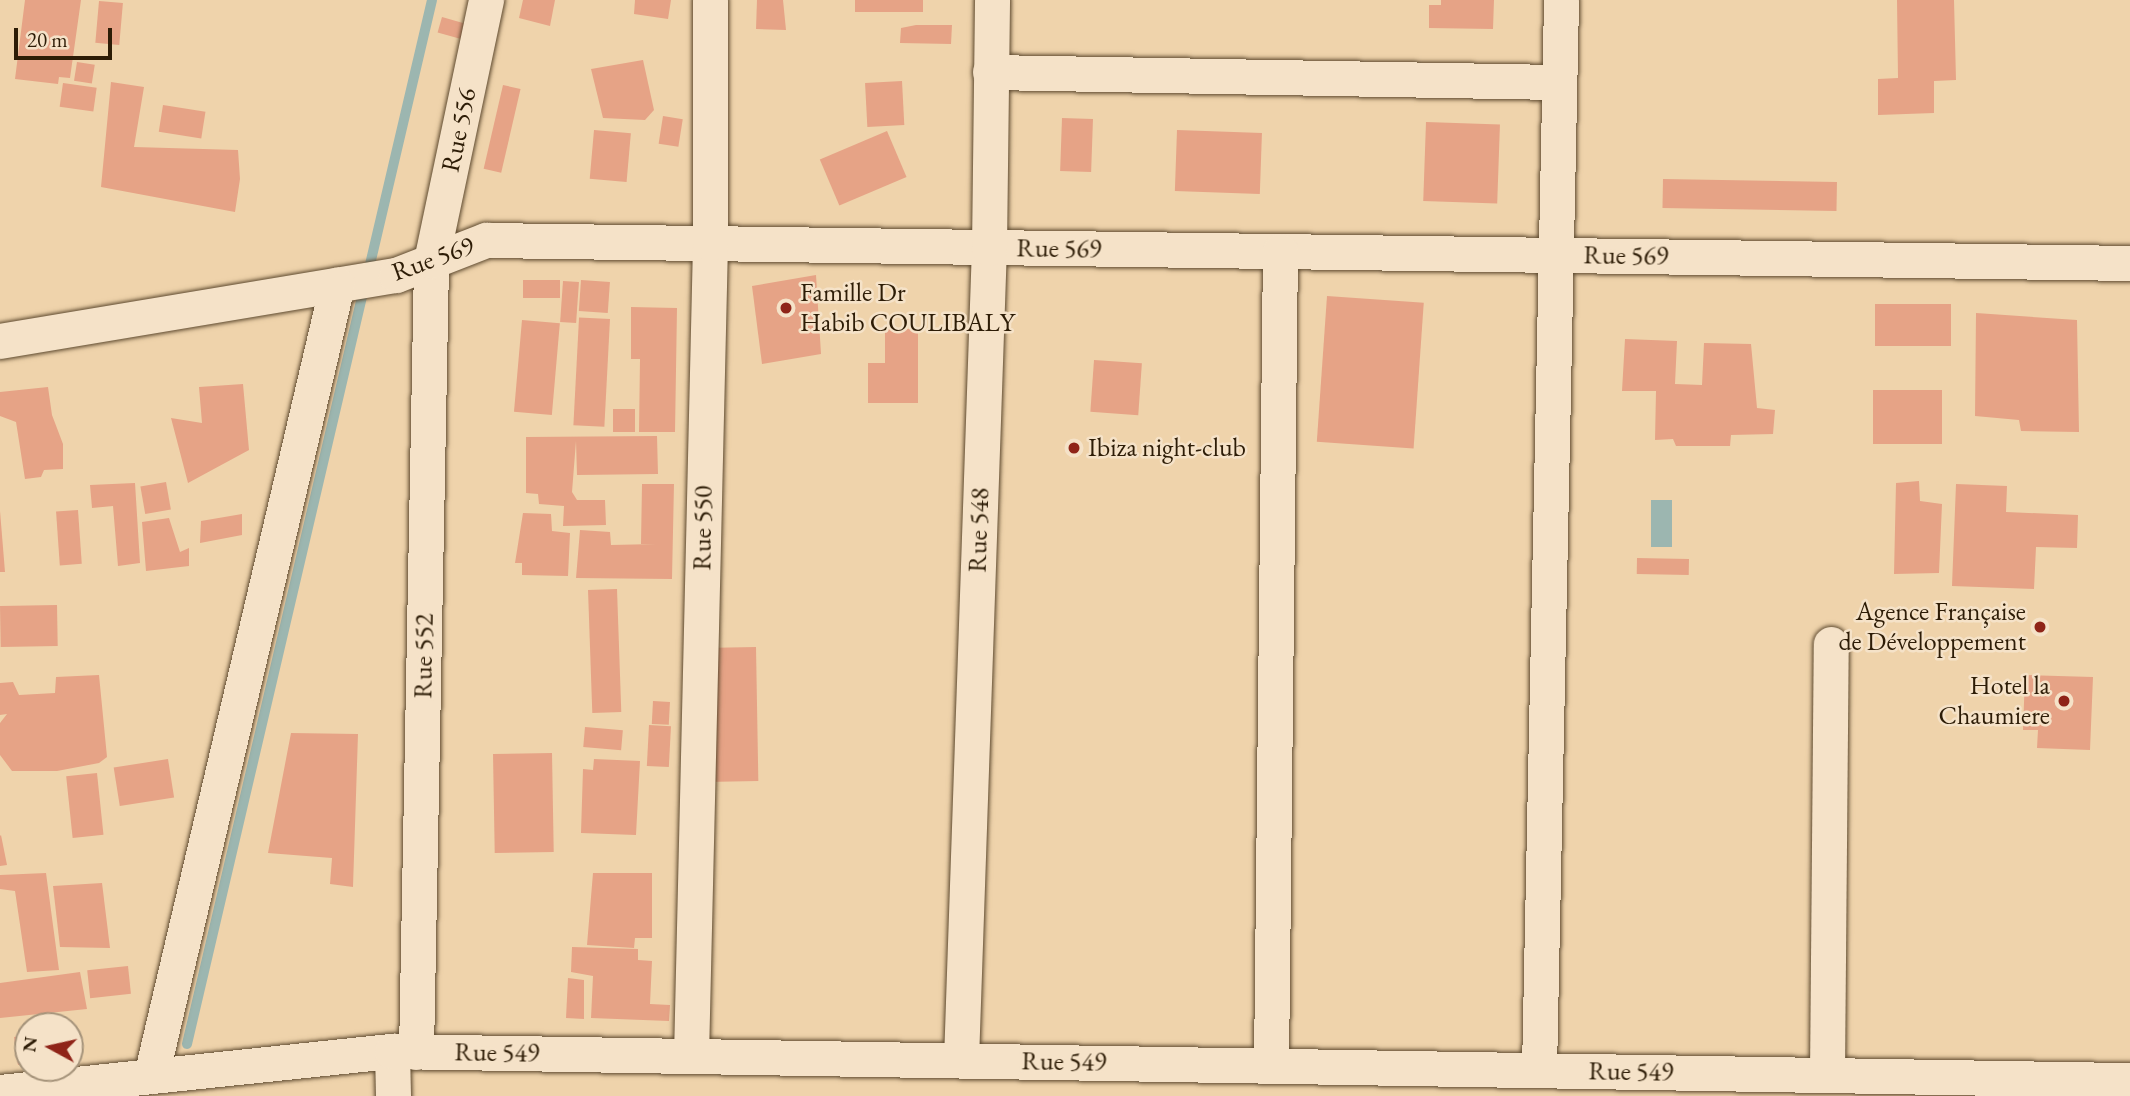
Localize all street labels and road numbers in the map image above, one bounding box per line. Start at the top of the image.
street label: Rue 556 [435,85,483,175]
street label: Rue 569 [388,230,478,288]
street label: Rue 569 [1016,233,1102,265]
street label: Rue 569 [1583,240,1669,272]
street label: Rue 550 [687,485,719,571]
street label: Rue 548 [962,487,996,573]
street label: Rue 552 [408,613,440,699]
street label: Rue 549 [454,1037,540,1069]
street label: Rue 549 [1021,1046,1107,1078]
street label: Rue 549 [1588,1056,1674,1088]

